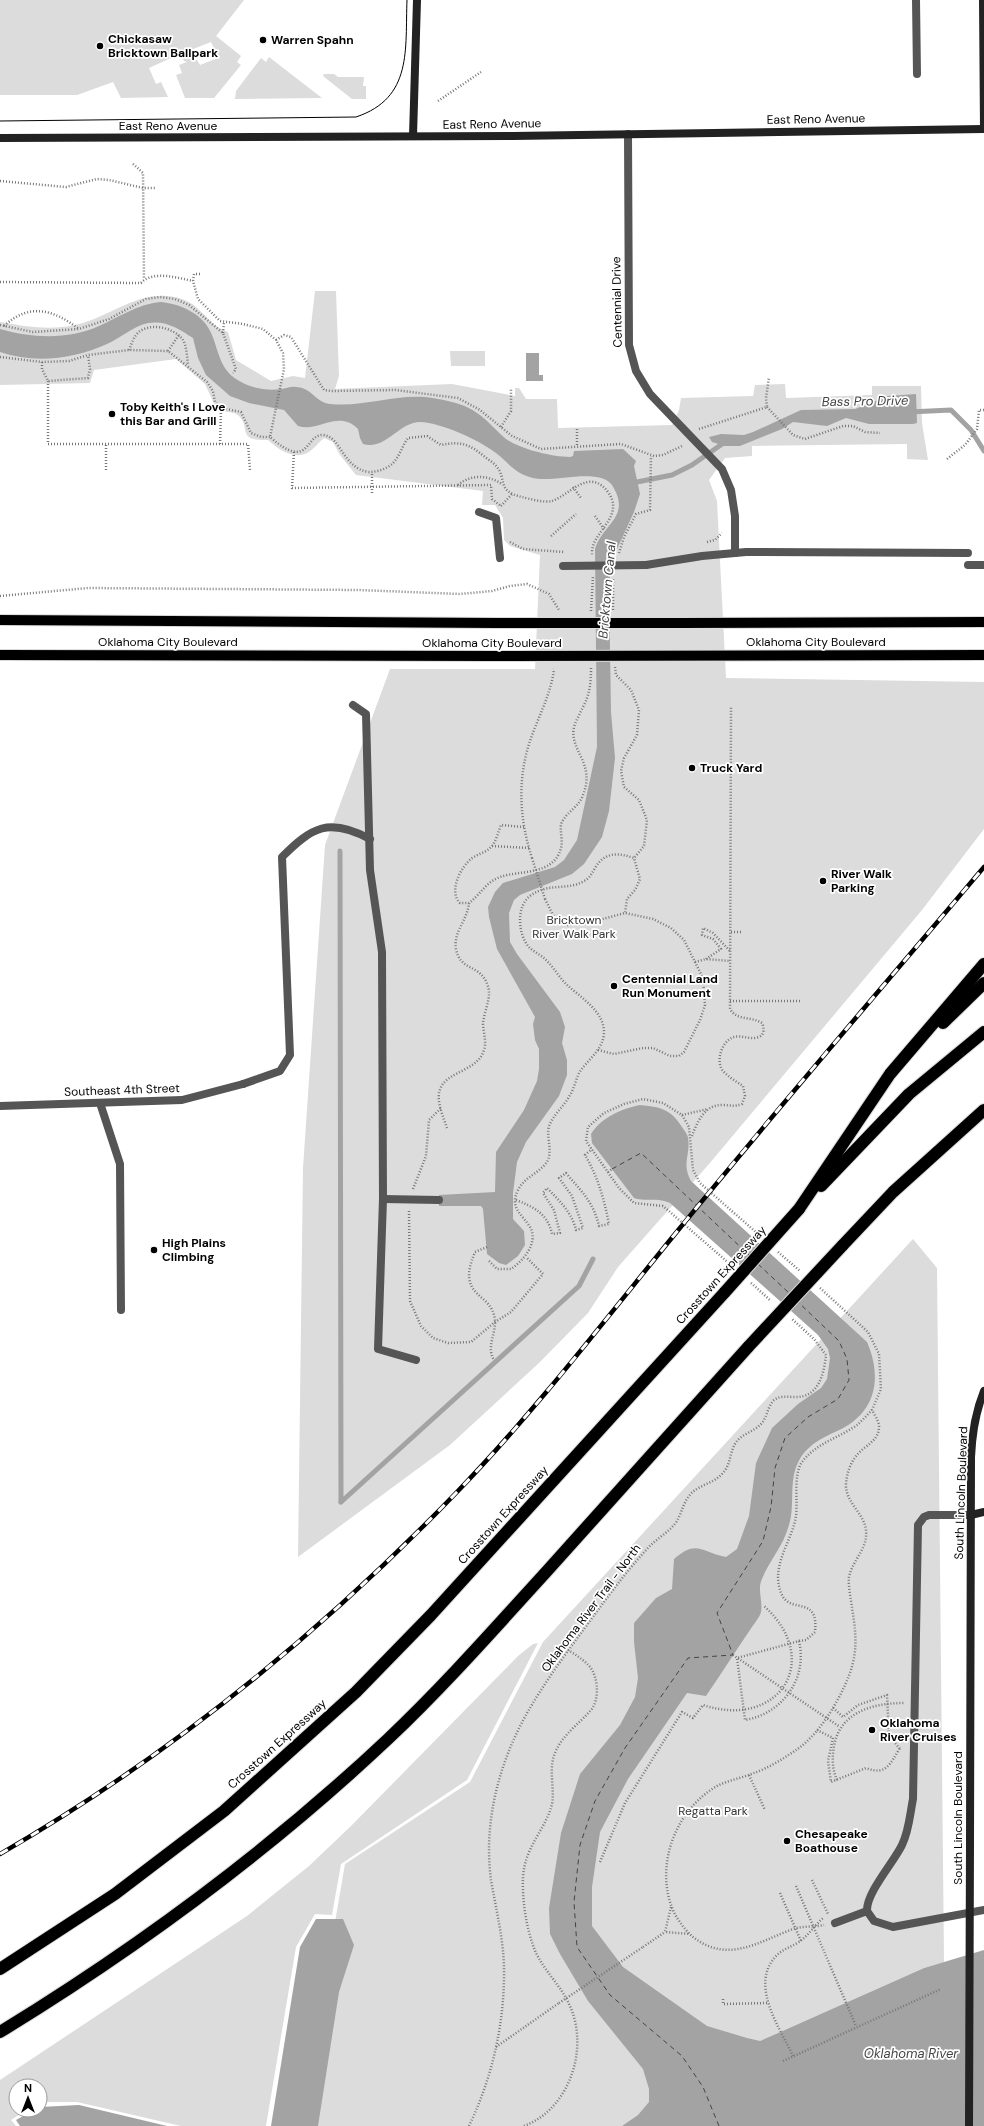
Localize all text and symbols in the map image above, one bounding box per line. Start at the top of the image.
place label: Chickasaw Bricktown Ballpark [108,31,218,61]
place label: Warren Spahn [271,32,354,48]
marker: Warren Spahn [258,35,268,45]
marker: Chickasaw Bricktown Ballpark [95,41,105,51]
street label: East Reno Avenue [767,110,866,128]
street label: East Reno Avenue [443,115,542,133]
street label: East Reno Avenue [119,118,217,134]
street label: Centennial Drive [608,256,626,348]
water label: Bass Pro Drive [822,392,908,410]
place label: Toby Keith's I Love this Bar and Grill [120,399,225,429]
marker: Toby Keith's I Love this Bar and Grill [107,409,117,419]
water label: Bricktown Canal [594,540,620,639]
street label: Oklahoma City Boulevard [98,634,238,650]
street label: Oklahoma City Boulevard [746,634,886,650]
street label: Oklahoma City Boulevard [422,635,562,651]
place label: Truck Yard [700,760,762,776]
marker: Truck Yard [687,763,697,773]
place label: River Walk Parking [831,866,892,896]
marker: River Walk Parking [818,876,828,886]
park label: Bricktown River Walk Park [532,912,616,942]
place label: Centennial Land Run Monument [622,971,718,1001]
marker: Centennial Land Run Monument [609,981,619,991]
street label: Southeast 4th Street [64,1080,180,1100]
street label: Crosstown Expressway [672,1222,770,1328]
place label: High Plains Climbing [162,1235,226,1265]
marker: High Plains Climbing [149,1245,159,1255]
street label: South Lincoln Boulevard [951,1426,971,1560]
street label: Crosstown Expressway [454,1462,552,1568]
street label: Oklahoma River Trail - North [538,1541,644,1675]
street label: Crosstown Expressway [224,1695,330,1793]
place label: Oklahoma River Cruises [880,1715,957,1745]
marker: Oklahoma River Cruises [867,1725,877,1735]
street label: South Lincoln Boulevard [950,1751,966,1885]
park label: Regatta Park [678,1803,748,1819]
place label: Chesapeake Boathouse [795,1826,868,1856]
marker: Chesapeake Boathouse [782,1836,792,1846]
water label: Oklahoma River [864,2045,959,2062]
north arrow [8,2078,48,2118]
text: N [24,2081,32,2095]

